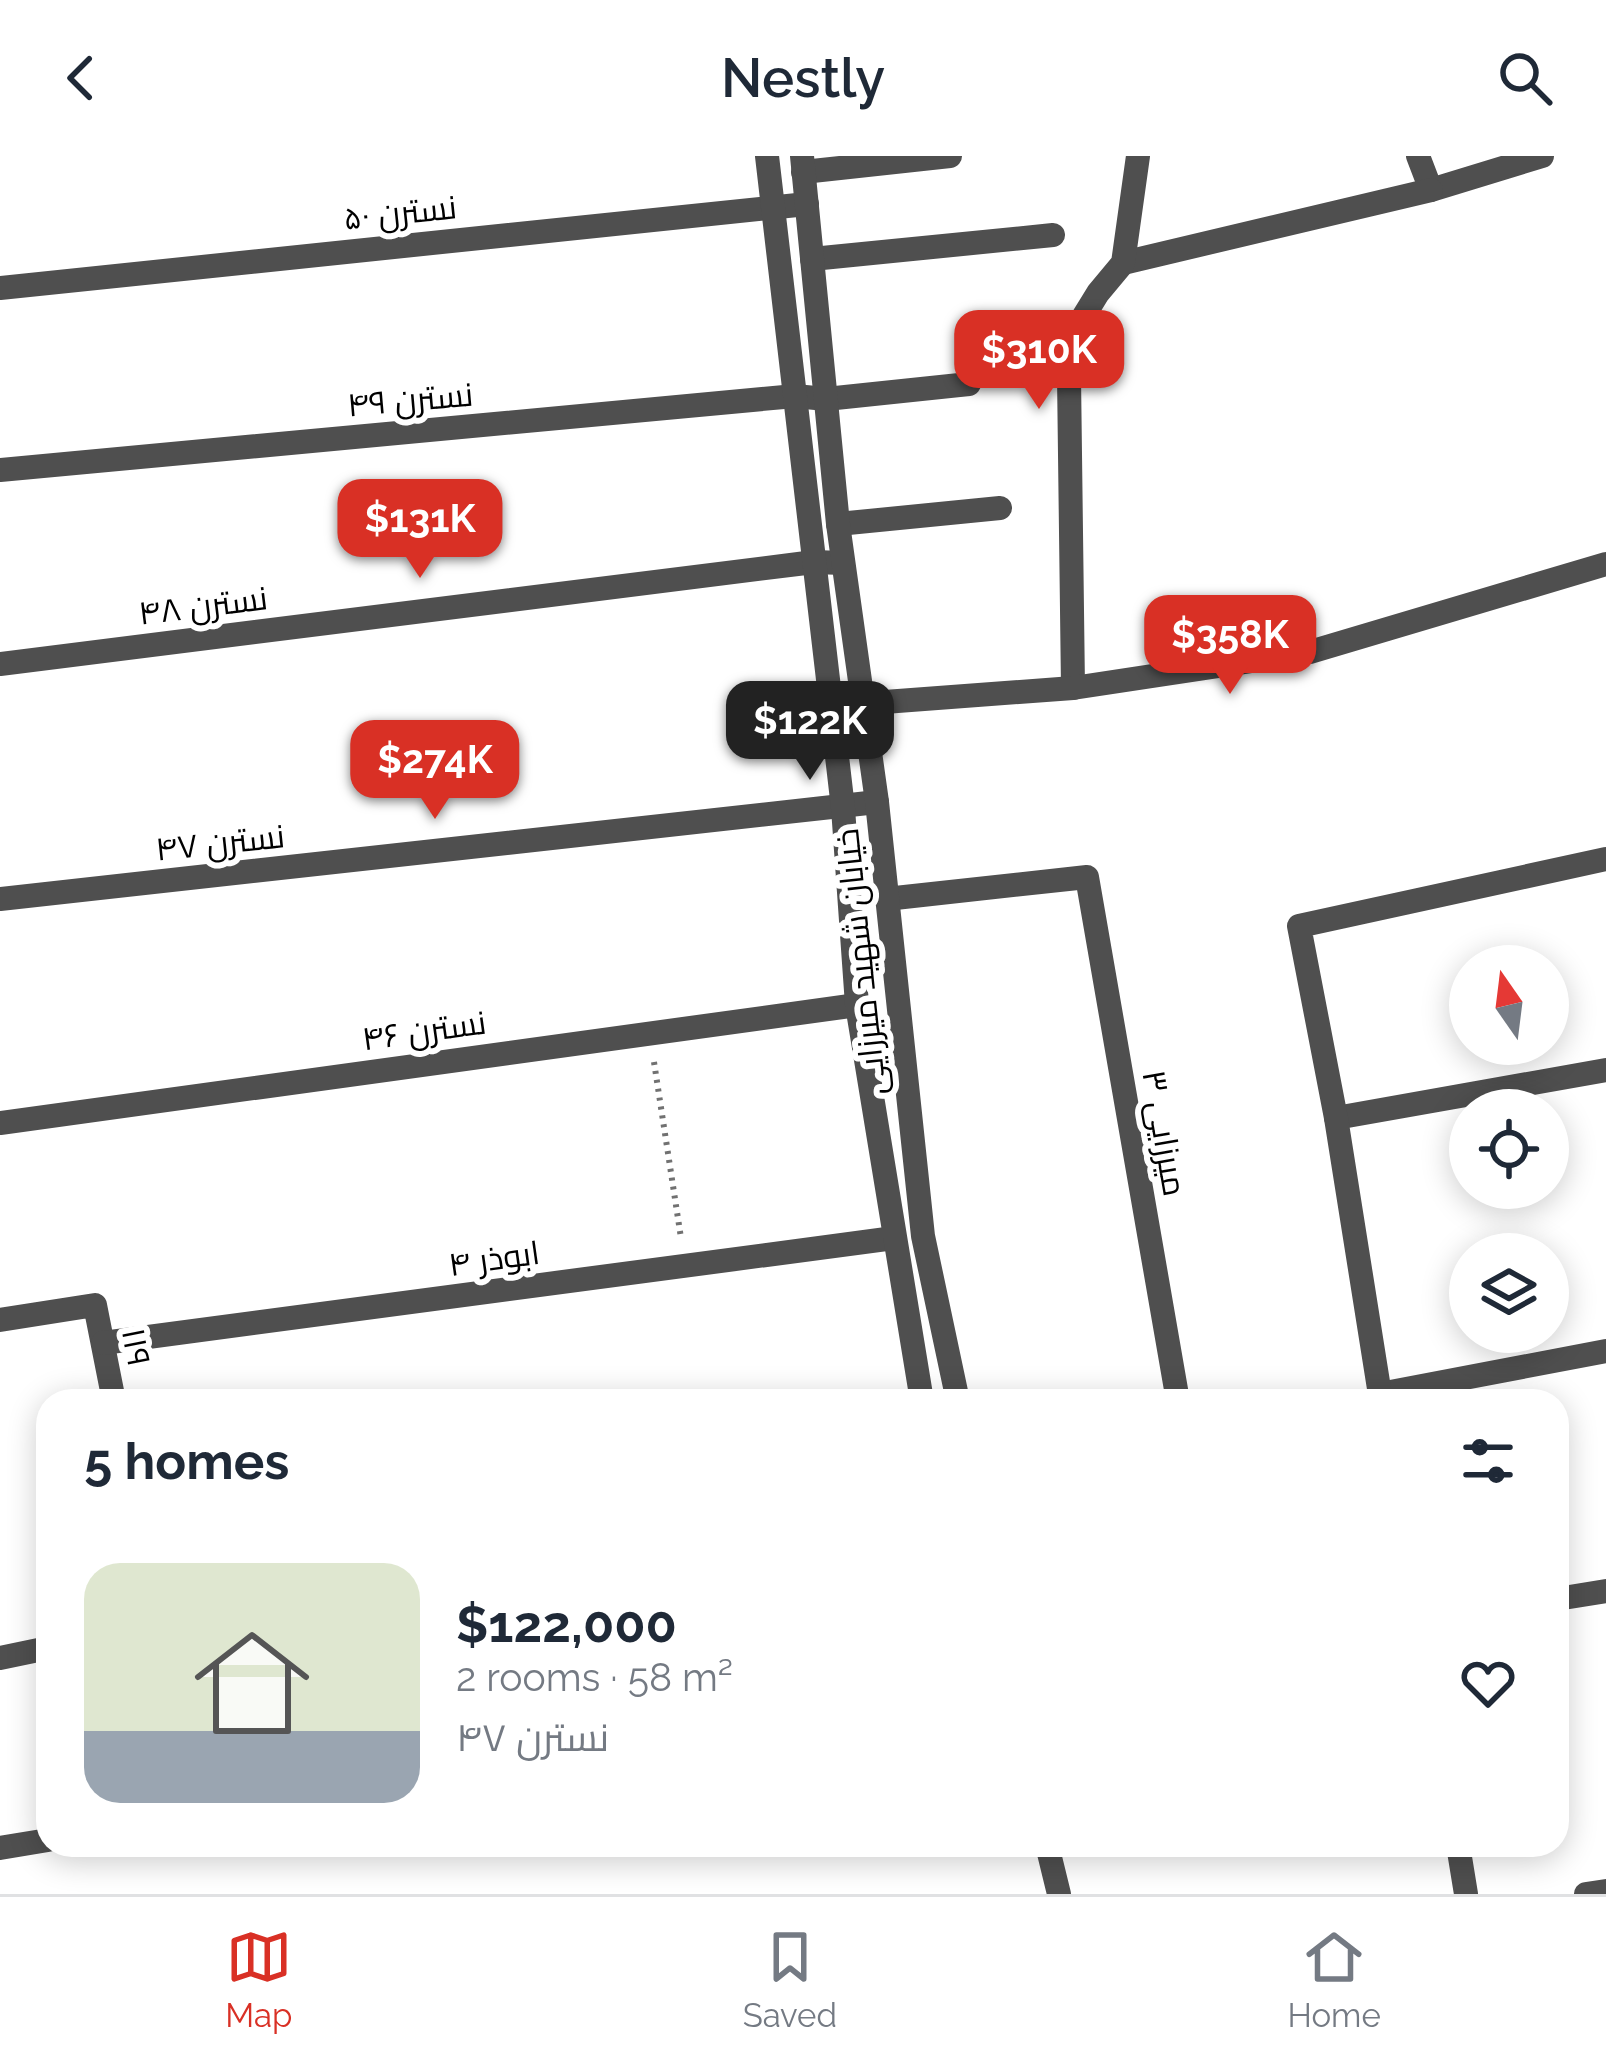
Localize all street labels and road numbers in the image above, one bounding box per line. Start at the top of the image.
street label: نسترن ۵۰ [342,187,459,238]
street label: نسترن ۴۹ [345,375,475,424]
street label: نسترن ۴۸ [136,578,270,633]
street label: نسترن ۴۷ [154,816,287,869]
street label: خیابان شهید میرزایی [827,827,895,1097]
street label: نسترن ۴۶ [360,1002,489,1058]
street label: میرزایی ۳ [1133,1067,1195,1199]
street label: ابوذر ۴ [446,1233,542,1284]
street label: ۱۱۹ [114,1325,159,1369]

